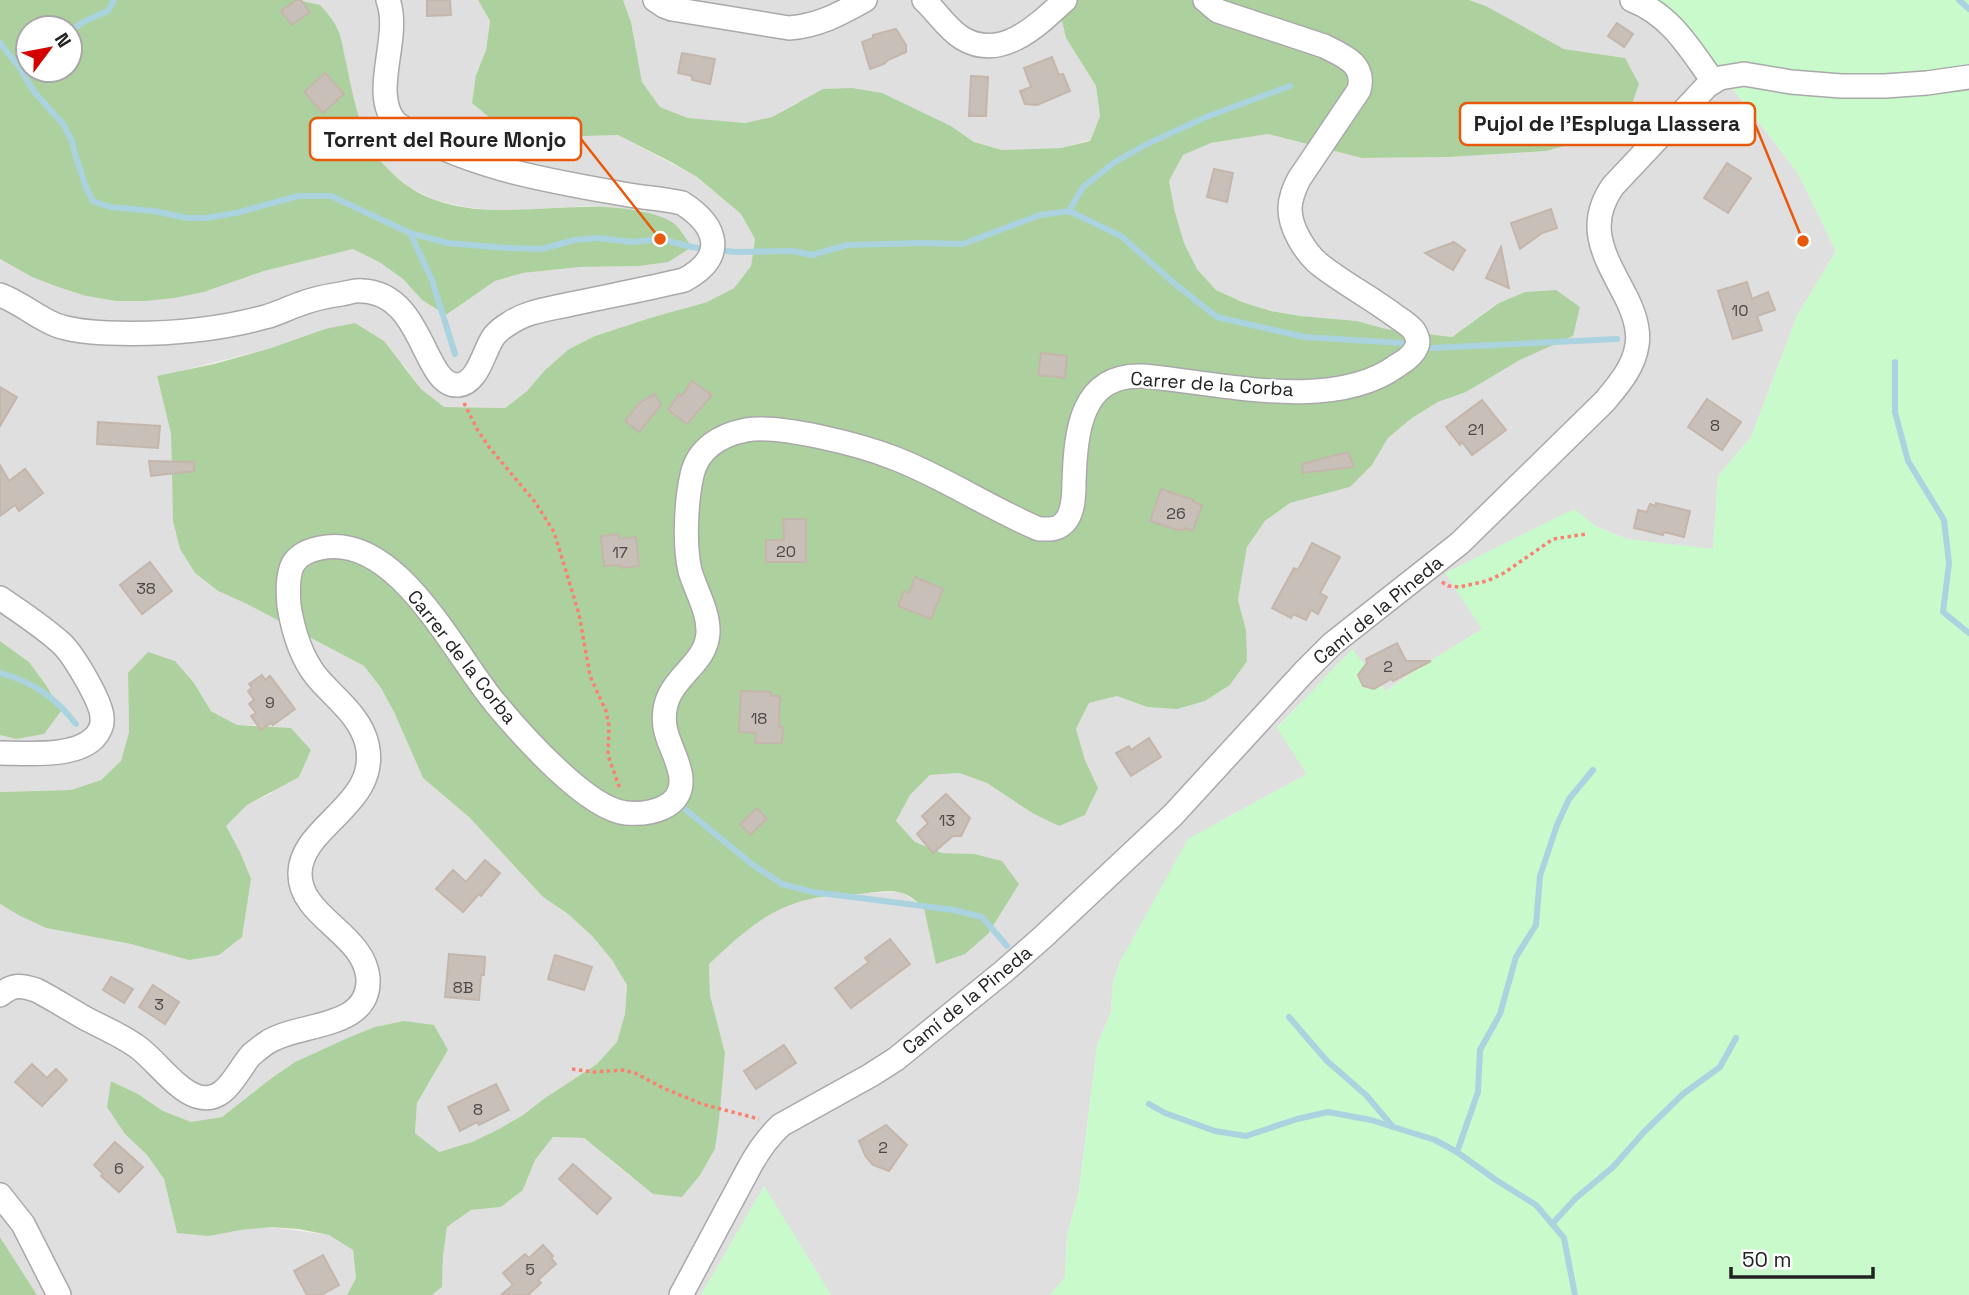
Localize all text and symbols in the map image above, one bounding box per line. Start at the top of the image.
north arrow [14,14,84,84]
text: N [49,28,77,52]
callout: Pujol de l'Espluga Llassera [1460,103,1755,145]
text: Pujol de l'Espluga Llassera [1474,110,1740,137]
callout: Torrent del Roure Monjo [310,118,581,160]
text: Torrent del Roure Monjo [324,126,566,153]
house number: 10 [1732,300,1748,321]
street label: Carrer de la Corba [1130,366,1294,402]
house number: 8 [1710,415,1720,436]
house number: 21 [1468,419,1484,440]
house number: 26 [1166,503,1186,524]
house number: 20 [776,541,796,562]
house number: 17 [612,542,628,563]
street label: Camí de la Pineda [1308,550,1448,670]
house number: 38 [136,578,156,599]
street label: Carrer de la Corba [402,585,522,729]
house number: 2 [1383,656,1393,677]
house number: 9 [265,692,275,713]
house number: 18 [751,708,767,729]
house number: 13 [939,810,955,831]
street label: Camí de la Pineda [897,940,1037,1060]
house number: 8B [453,977,473,998]
house number: 3 [154,994,164,1015]
house number: 8 [473,1099,483,1120]
house number: 2 [878,1137,888,1158]
house number: 6 [114,1158,124,1179]
scale bar [1731,1236,1873,1280]
text: 50 m [1742,1246,1792,1273]
house number: 5 [525,1259,535,1280]

